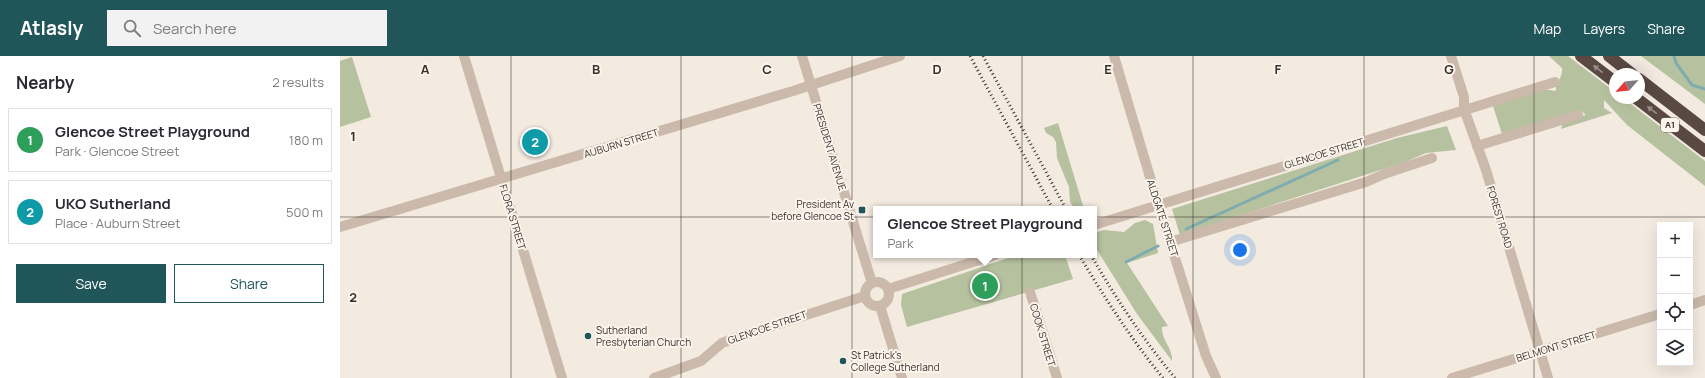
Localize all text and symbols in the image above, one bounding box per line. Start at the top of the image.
search box [107,10,387,46]
text: Atlasly [20,15,83,41]
icon: search [121,17,143,39]
text: Search here [153,18,236,39]
text: Map [1533,19,1561,38]
text: Layers [1583,19,1625,38]
text: Share [1647,19,1685,38]
text: A [421,60,430,78]
text: B [592,60,600,78]
text: C [762,60,772,78]
text: D [932,60,942,78]
text: E [1104,60,1112,78]
text: F [1275,60,1282,78]
text: G [1444,60,1454,78]
one-way arrow [1592,65,1603,73]
north arrow [1609,68,1645,104]
text: Nearby [16,71,74,94]
text: 2 results [272,73,324,91]
street label: PRESIDENT AVENUE [810,102,850,192]
one-way arrow [1646,106,1657,115]
road number: A1 [1661,118,1679,132]
text: Glencoe Street Playground [55,121,250,142]
street label: AUBURN STREET [582,125,660,161]
text: 1 [350,127,356,145]
pin: 2 [522,127,548,157]
text: 1 [27,131,33,149]
text: 180 m [289,131,323,149]
street label: GLENCOE STREET [1282,134,1366,172]
text: Park · Glencoe Street [55,142,179,160]
street label: ALDGATE STREET [1144,178,1182,258]
street label: FLORA STREET [496,183,530,251]
street label: FOREST ROAD [1484,184,1516,250]
text: UKO Sutherland [55,193,171,214]
place label: President Av before Glencoe St [771,197,854,223]
text: 2 [26,203,34,221]
text: 500 m [286,203,323,221]
marker: President Av before Glencoe St [857,205,867,215]
popup [873,206,1097,258]
text: Glencoe Street Playground [887,213,1083,234]
text: Place · Auburn Street [55,214,180,232]
map controls [1657,222,1693,366]
button: + [1657,222,1693,258]
text: Park [887,234,913,252]
your location [1230,240,1250,260]
button: − [1657,258,1693,294]
button: Save [16,264,166,303]
button: Share [174,264,324,303]
pin: 1 [972,271,998,301]
text: 2 [349,288,357,306]
button: locate [1657,294,1693,330]
street label: COOK STREET [1027,302,1059,368]
street label: GLENCOE STREET [726,307,808,347]
place label: Sutherland Presbyterian Church [596,323,691,349]
street label: BELMONT STREET [1514,327,1598,365]
button: layers [1657,330,1693,366]
marker: Sutherland Presbyterian Church [583,331,593,341]
place label: St Patrick's College Sutherland [851,348,940,374]
marker: St Patrick's College Sutherland [838,356,848,366]

